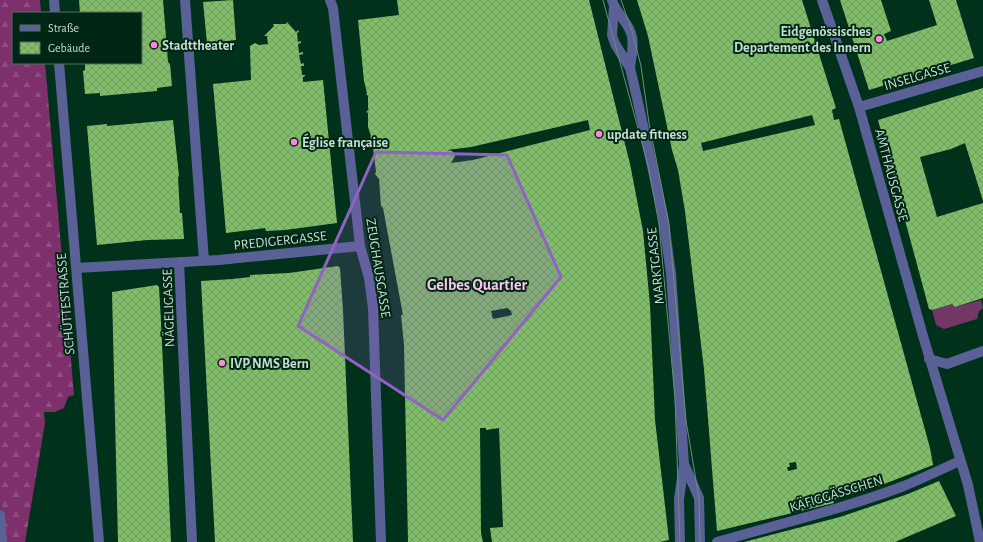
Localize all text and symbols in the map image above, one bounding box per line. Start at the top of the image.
legend [12,12,142,64]
text: Straße [48,22,79,34]
place label: Eidgenössisches Departement des Innern [734,25,871,55]
marker: Eidgenössisches Departement des Innern [874,34,884,44]
place label: Stadttheater [162,39,234,53]
marker: Stadttheater [149,40,159,50]
text: Gebäude [48,42,90,54]
street label: INSELGASSE [882,61,952,93]
street label: AMTHAUSGASSE [872,127,910,223]
place label: update fitness [607,128,687,142]
marker: update fitness [594,129,604,139]
place label: Église française [302,133,389,150]
marker: Église française [289,137,299,147]
street label: ZEUGHAUSGASSE [363,217,393,319]
street label: MARKTGASSE [645,227,667,305]
street label: PREDIGERGASSE [233,229,328,253]
street label: SCHÜTTESTRASSE [52,252,77,355]
street label: NÄGELIGASSE [159,268,177,347]
district label: Gelbes Quartier [427,277,528,294]
place label: IVP NMS Bern [230,357,309,371]
marker: IVP NMS Bern [217,358,227,368]
street label: KÄFIGGÄSSCHEN [787,471,885,515]

